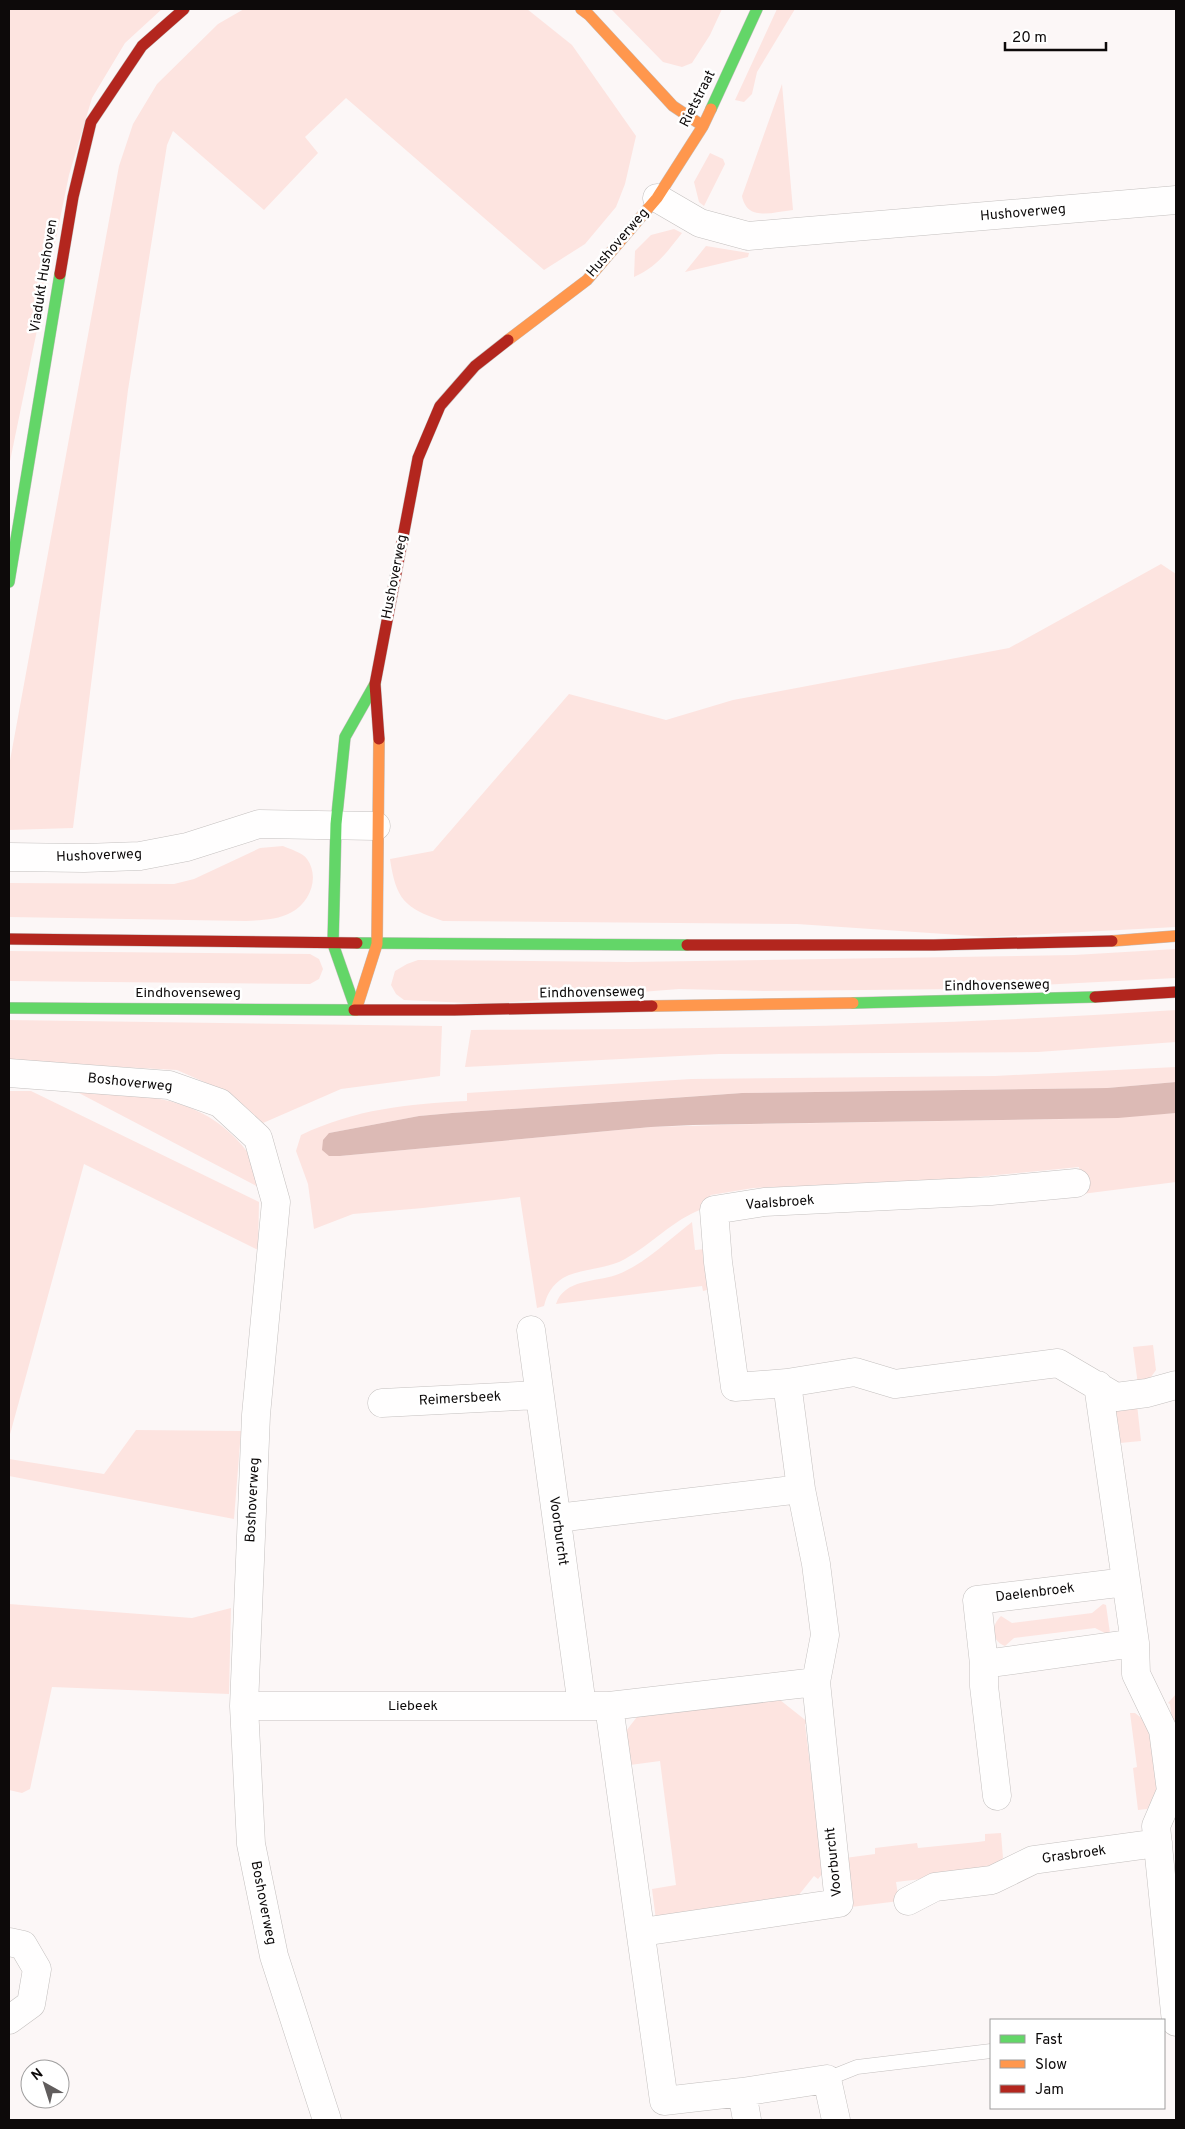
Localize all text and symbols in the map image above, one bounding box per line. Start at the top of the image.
scale bar [1005,20,1106,52]
text: 20 m [1012,29,1047,48]
street label: Rietstraat [676,68,720,130]
street label: Hushoverweg [979,201,1067,225]
street label: Hushoverweg [583,205,653,281]
street label: Viadukt Hushoven [27,218,61,334]
street label: Hushoverweg [378,533,412,621]
street label: Hushoverweg [56,846,142,866]
street label: Eindhovenseweg [944,977,1050,995]
street label: Eindhovenseweg [539,984,645,1002]
street label: Eindhovenseweg [135,985,241,1002]
street label: Boshoverweg [87,1070,173,1096]
street label: Vaalsbroek [745,1192,815,1214]
street label: Reimersbeek [418,1388,502,1410]
street label: Boshoverweg [242,1457,264,1543]
street label: Voorburcht [545,1495,571,1567]
street label: Daelenbroek [994,1580,1076,1606]
street label: Liebeek [388,1698,438,1715]
street label: Voorburcht [822,1826,846,1898]
street label: Grasbroek [1041,1842,1107,1868]
street label: Boshoverweg [247,1860,279,1946]
legend [990,2019,1165,2109]
text: Fast [1035,2031,1063,2050]
text: Slow [1035,2056,1067,2075]
north arrow [20,2059,70,2109]
text: N [29,2065,47,2085]
text: Jam [1035,2081,1064,2100]

